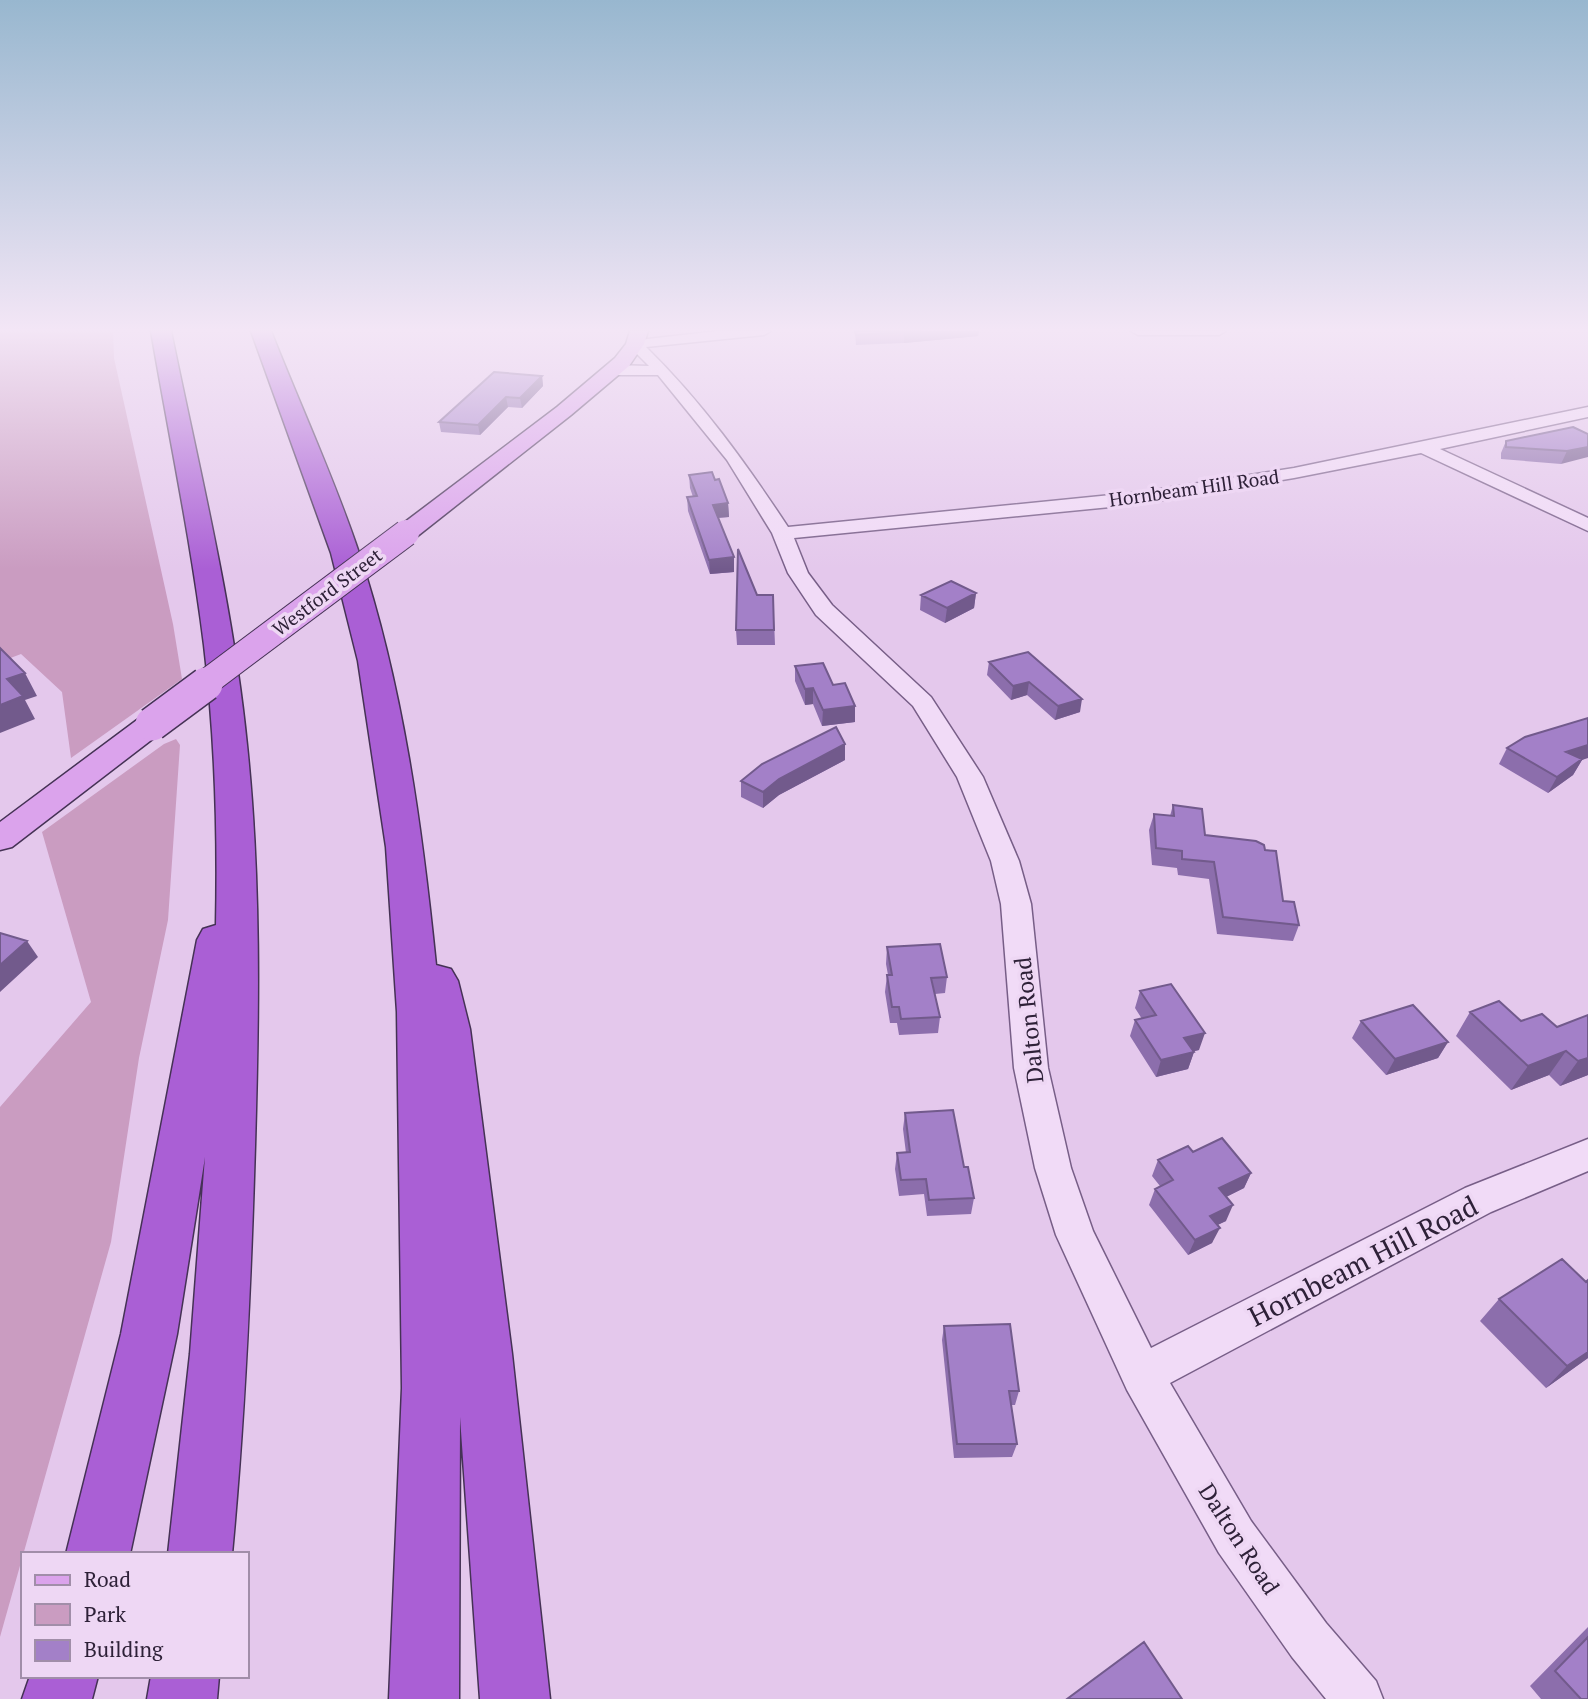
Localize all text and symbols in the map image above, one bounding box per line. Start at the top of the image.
street label: Hornbeam Hill Road [1107,463,1281,512]
street label: Westford Street [267,542,387,641]
street label: Dalton Road [1006,955,1051,1085]
street label: Hornbeam Hill Road [1242,1187,1484,1334]
street label: Dalton Road [1192,1477,1287,1600]
legend [21,1552,248,1678]
text: Road [84,1565,131,1593]
text: Park [84,1600,126,1628]
text: Building [84,1635,164,1663]

